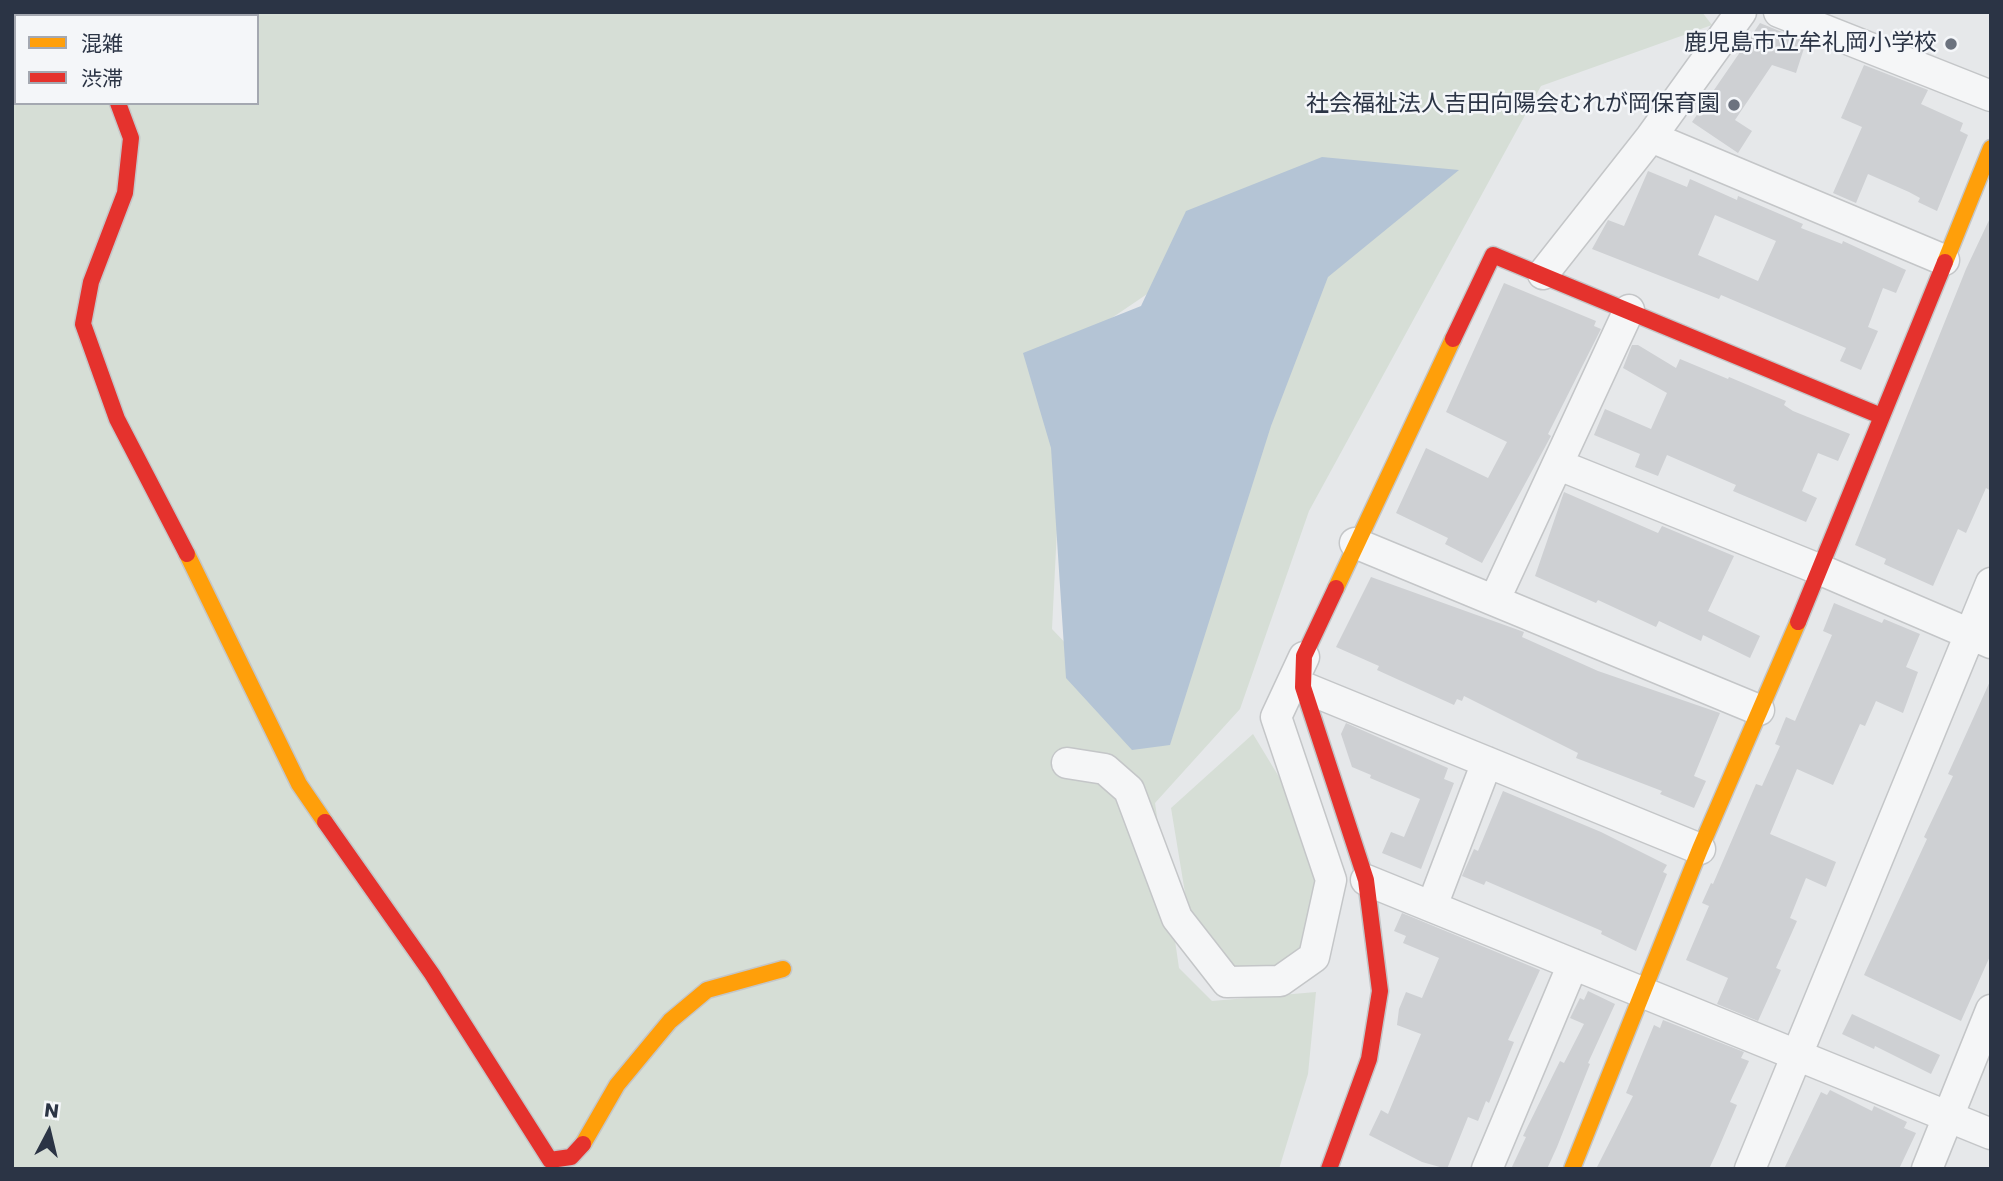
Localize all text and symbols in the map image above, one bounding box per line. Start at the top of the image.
legend [14,14,259,105]
text: 混雑 [81,29,123,58]
place label: 鹿児島市立牟礼岡小学校 [1684,30,1937,58]
marker: 鹿児島市立牟礼岡小学校 [1943,36,1959,52]
text: 渋滞 [81,64,123,93]
place label: 社会福祉法人吉田向陽会むれが岡保育園 [1306,91,1720,119]
marker: 社会福祉法人吉田向陽会むれが岡保育園 [1726,97,1742,113]
text: N [43,1096,60,1125]
north arrow [14,1097,84,1167]

